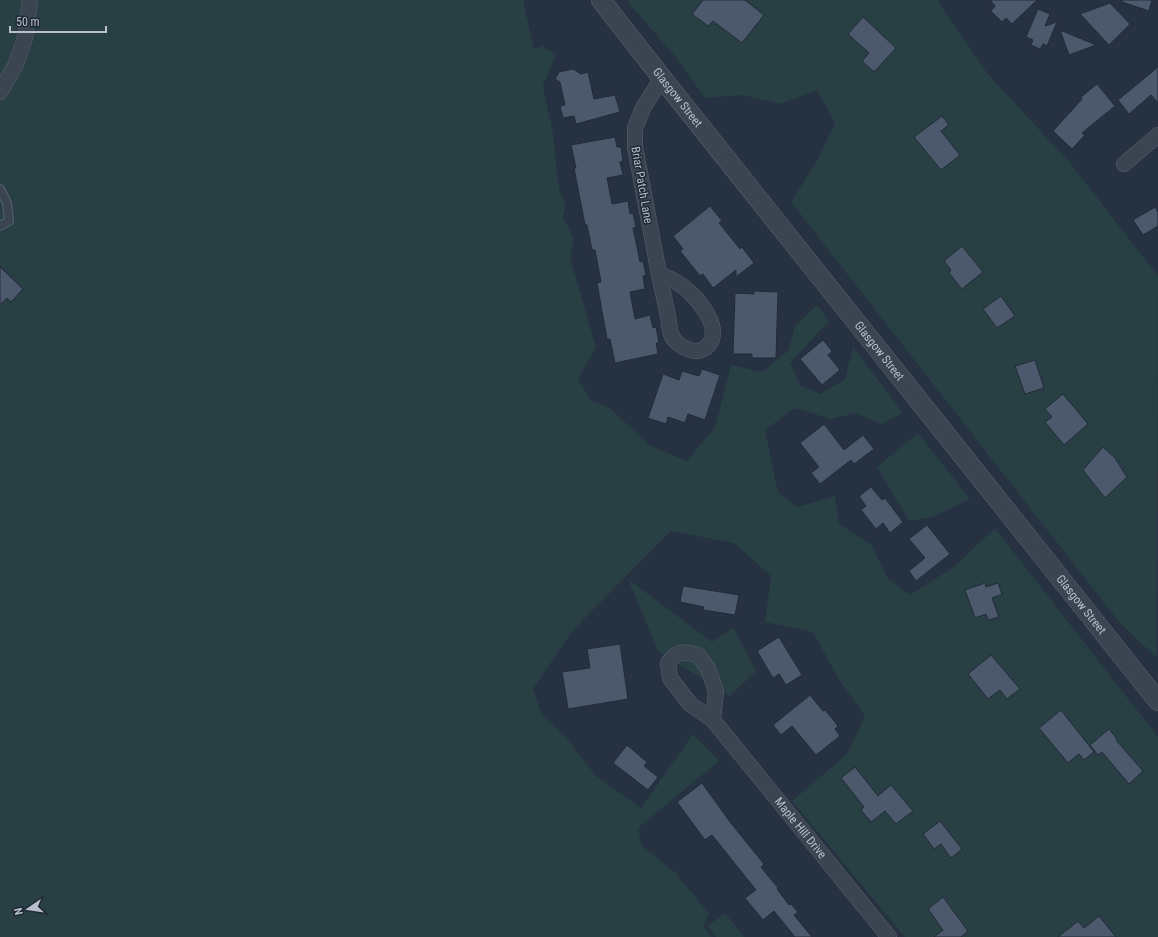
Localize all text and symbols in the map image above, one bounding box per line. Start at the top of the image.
scale bar [10,8,106,34]
text: 50 m [16,15,40,29]
street label: Glasgow Street [650,65,706,130]
street label: Briar Patch Lane [628,145,656,225]
street label: Glasgow Street [852,319,907,384]
street label: Glasgow Street [1053,572,1109,637]
street label: Maple Hill Drive [772,795,830,862]
north arrow [8,889,48,929]
text: N [12,906,26,916]

